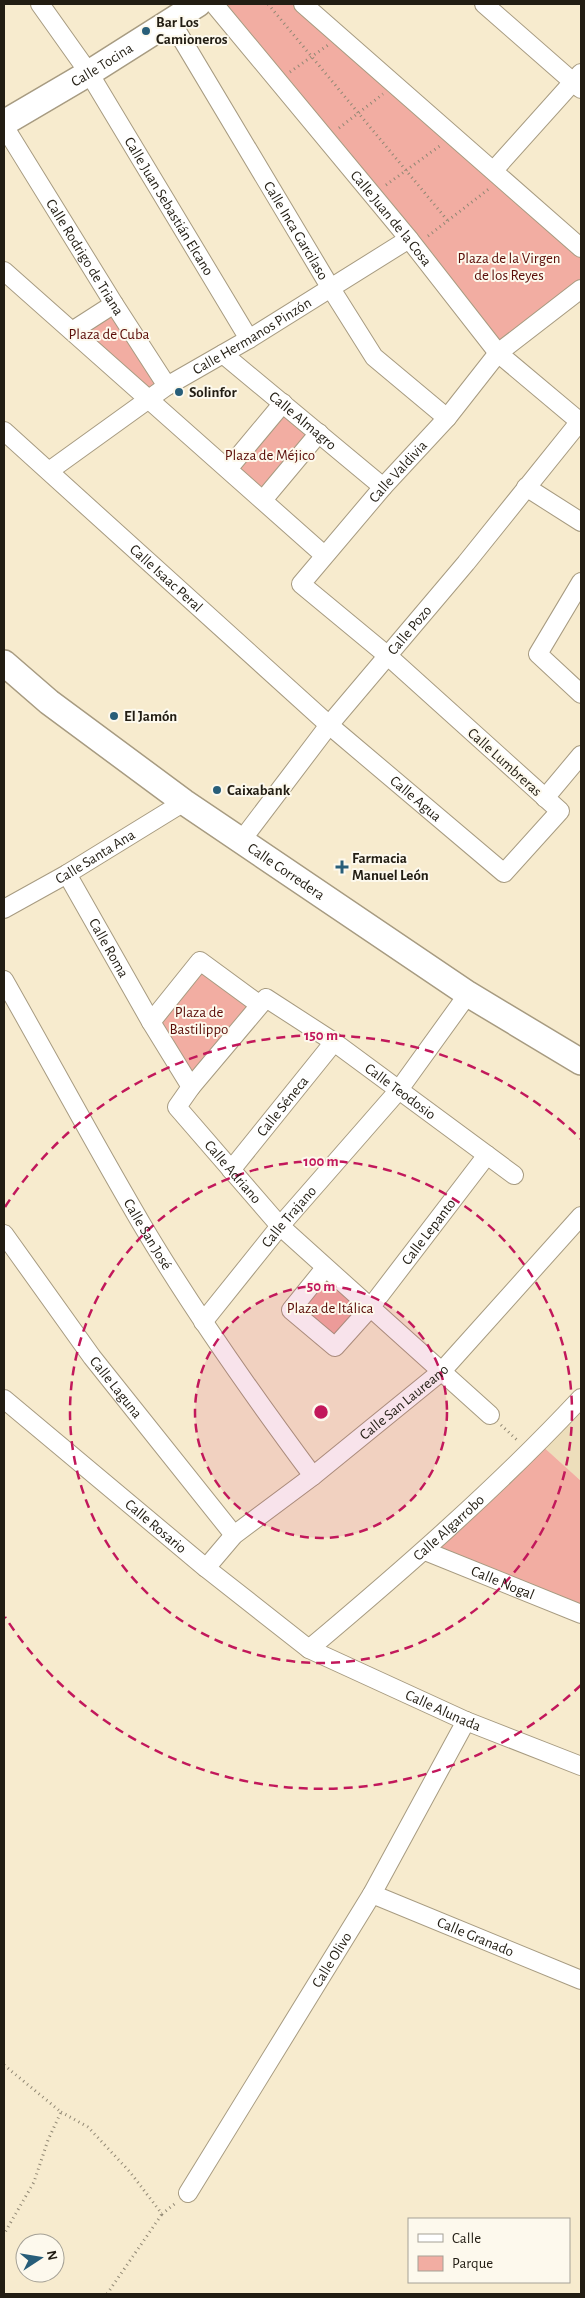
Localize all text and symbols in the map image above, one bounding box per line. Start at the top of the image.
place label: Bar Los Camioneros [156,15,228,47]
marker: Bar Los Camioneros [140,25,152,37]
street label: Calle Tocina [69,40,136,90]
street label: Calle Juan Sebastián Elcano [121,135,216,278]
street label: Calle Juan de la Cosa [348,168,434,269]
street label: Calle Inca Garcilaso [261,179,331,283]
street label: Calle Rodrigo de Triana [43,196,126,318]
park label: Plaza de la Virgen de los Reyes [457,251,561,283]
street label: Calle Hermanos Pinzón [190,295,314,378]
park label: Plaza de Cuba [68,327,150,342]
place label: Solinfor [189,385,237,400]
marker: Solinfor [173,386,185,398]
street label: Calle Almagro [266,389,339,453]
street label: Calle Valdivia [366,438,430,506]
park label: Plaza de Méjico [225,448,315,463]
street label: Calle Isaac Peral [127,542,205,615]
street label: Calle Pozo [385,603,435,658]
place label: El Jamón [124,709,177,724]
marker: El Jamón [108,710,120,722]
street label: Calle Lumbreras [465,725,545,799]
street label: Calle Agua [387,773,444,825]
place label: Caixabank [227,783,291,798]
marker: Caixabank [211,784,223,796]
street label: Calle Santa Ana [53,827,138,887]
street label: Calle Corredera [245,840,327,903]
place label: Farmacia Manuel León [352,851,429,883]
marker: Farmacia Manuel León [336,861,348,873]
street label: Calle Roma [86,916,131,980]
park label: Plaza de Bastilippo [170,1005,228,1037]
text: 150 m [304,1028,338,1043]
street label: Calle Teodosio [362,1061,438,1123]
street label: Calle Séneca [254,1073,311,1139]
street label: Calle Adriano [201,1138,264,1207]
text: 100 m [303,1154,339,1169]
street label: Calle Trajano [259,1183,319,1250]
street label: Calle San José [121,1196,174,1272]
street label: Calle Lepanto [399,1196,459,1268]
text: 50 m [307,1279,335,1294]
park label: Plaza de Itálica [287,1301,373,1316]
street label: Calle Laguna [87,1354,145,1421]
street label: Calle San Laureano [357,1362,452,1443]
centre of rings [312,1403,330,1421]
street label: Calle Algarrobo [411,1492,487,1564]
street label: Calle Rosario [122,1497,189,1556]
street label: Calle Nogal [469,1563,536,1602]
street label: Calle Alunada [403,1687,483,1734]
street label: Calle Granado [435,1915,516,1960]
street label: Calle Olivo [309,1930,355,1990]
legend [408,2218,570,2283]
text: Calle [452,2231,481,2246]
north arrow [15,2233,65,2283]
text: N [44,2249,60,2262]
text: Parque [452,2256,493,2271]

